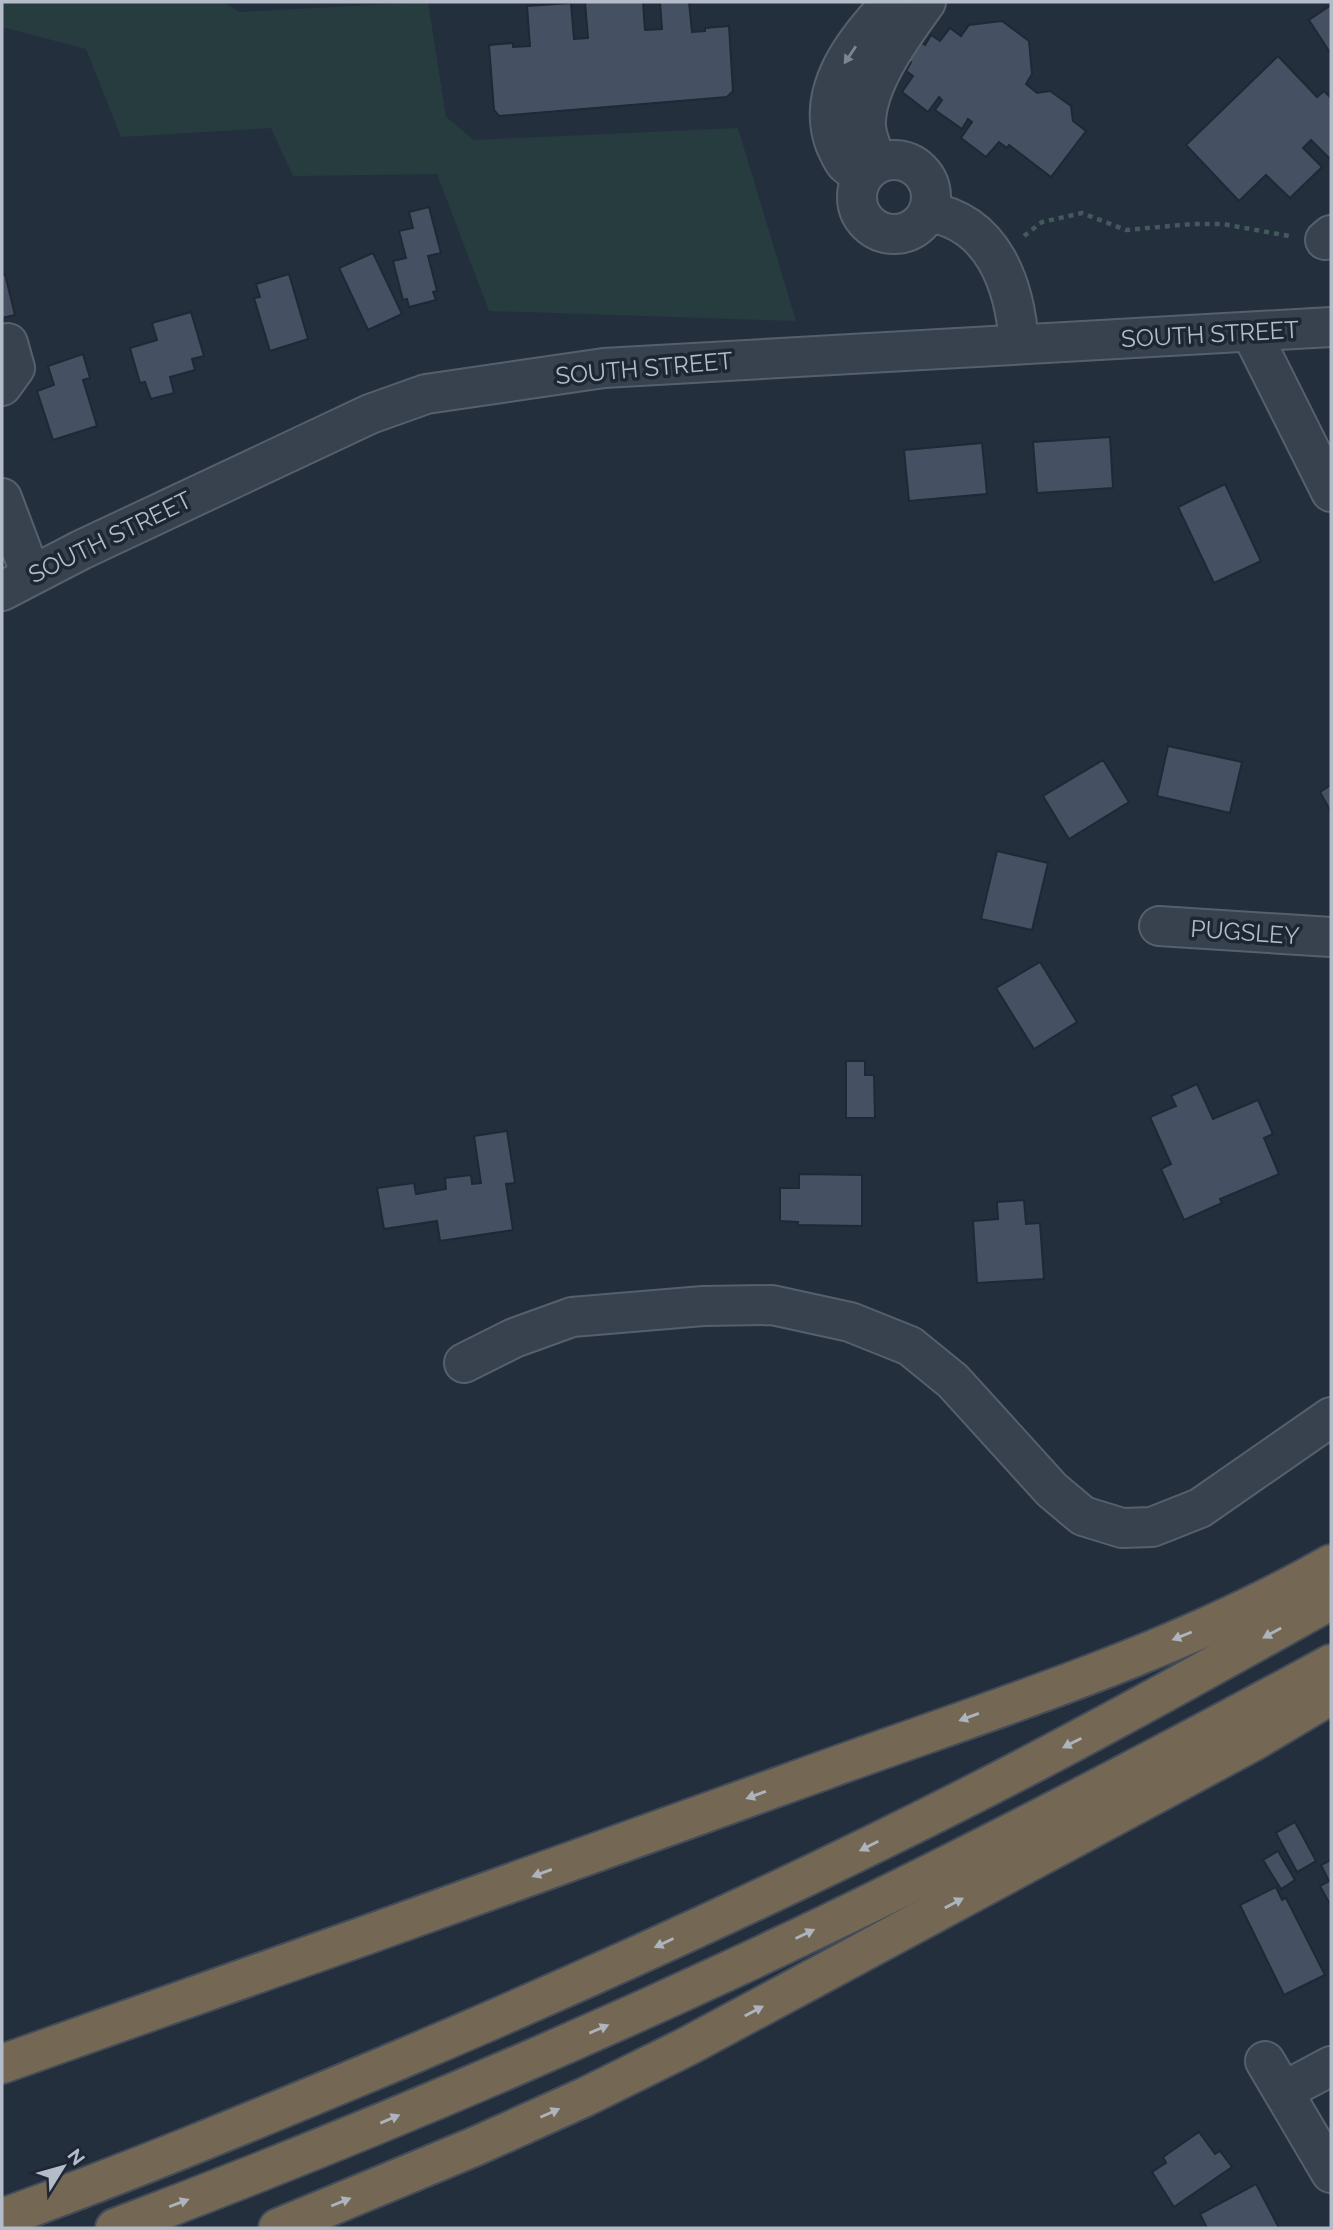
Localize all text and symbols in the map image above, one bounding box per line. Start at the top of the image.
one-way arrow [843,45,856,65]
street label: SOUTH STREET [1120,315,1300,353]
street label: SOUTH STREET [554,346,734,390]
street label: SOUTH STREET [24,485,197,589]
street label: PUGSLEY [1190,914,1301,950]
one-way arrow [1261,1627,1281,1639]
one-way arrow [1171,1631,1192,1642]
one-way arrow [959,1712,980,1723]
one-way arrow [1062,1737,1082,1748]
one-way arrow [745,1790,766,1801]
one-way arrow [859,1840,879,1851]
one-way arrow [531,1868,552,1879]
one-way arrow [944,1898,964,1909]
one-way arrow [795,1928,816,1939]
one-way arrow [654,1938,674,1949]
one-way arrow [744,2005,763,2017]
one-way arrow [589,2023,609,2035]
one-way arrow [540,2107,560,2119]
one-way arrow [380,2113,400,2125]
north arrow [28,2132,98,2202]
text: N [63,2144,90,2169]
one-way arrow [331,2197,352,2208]
one-way arrow [168,2198,189,2209]

